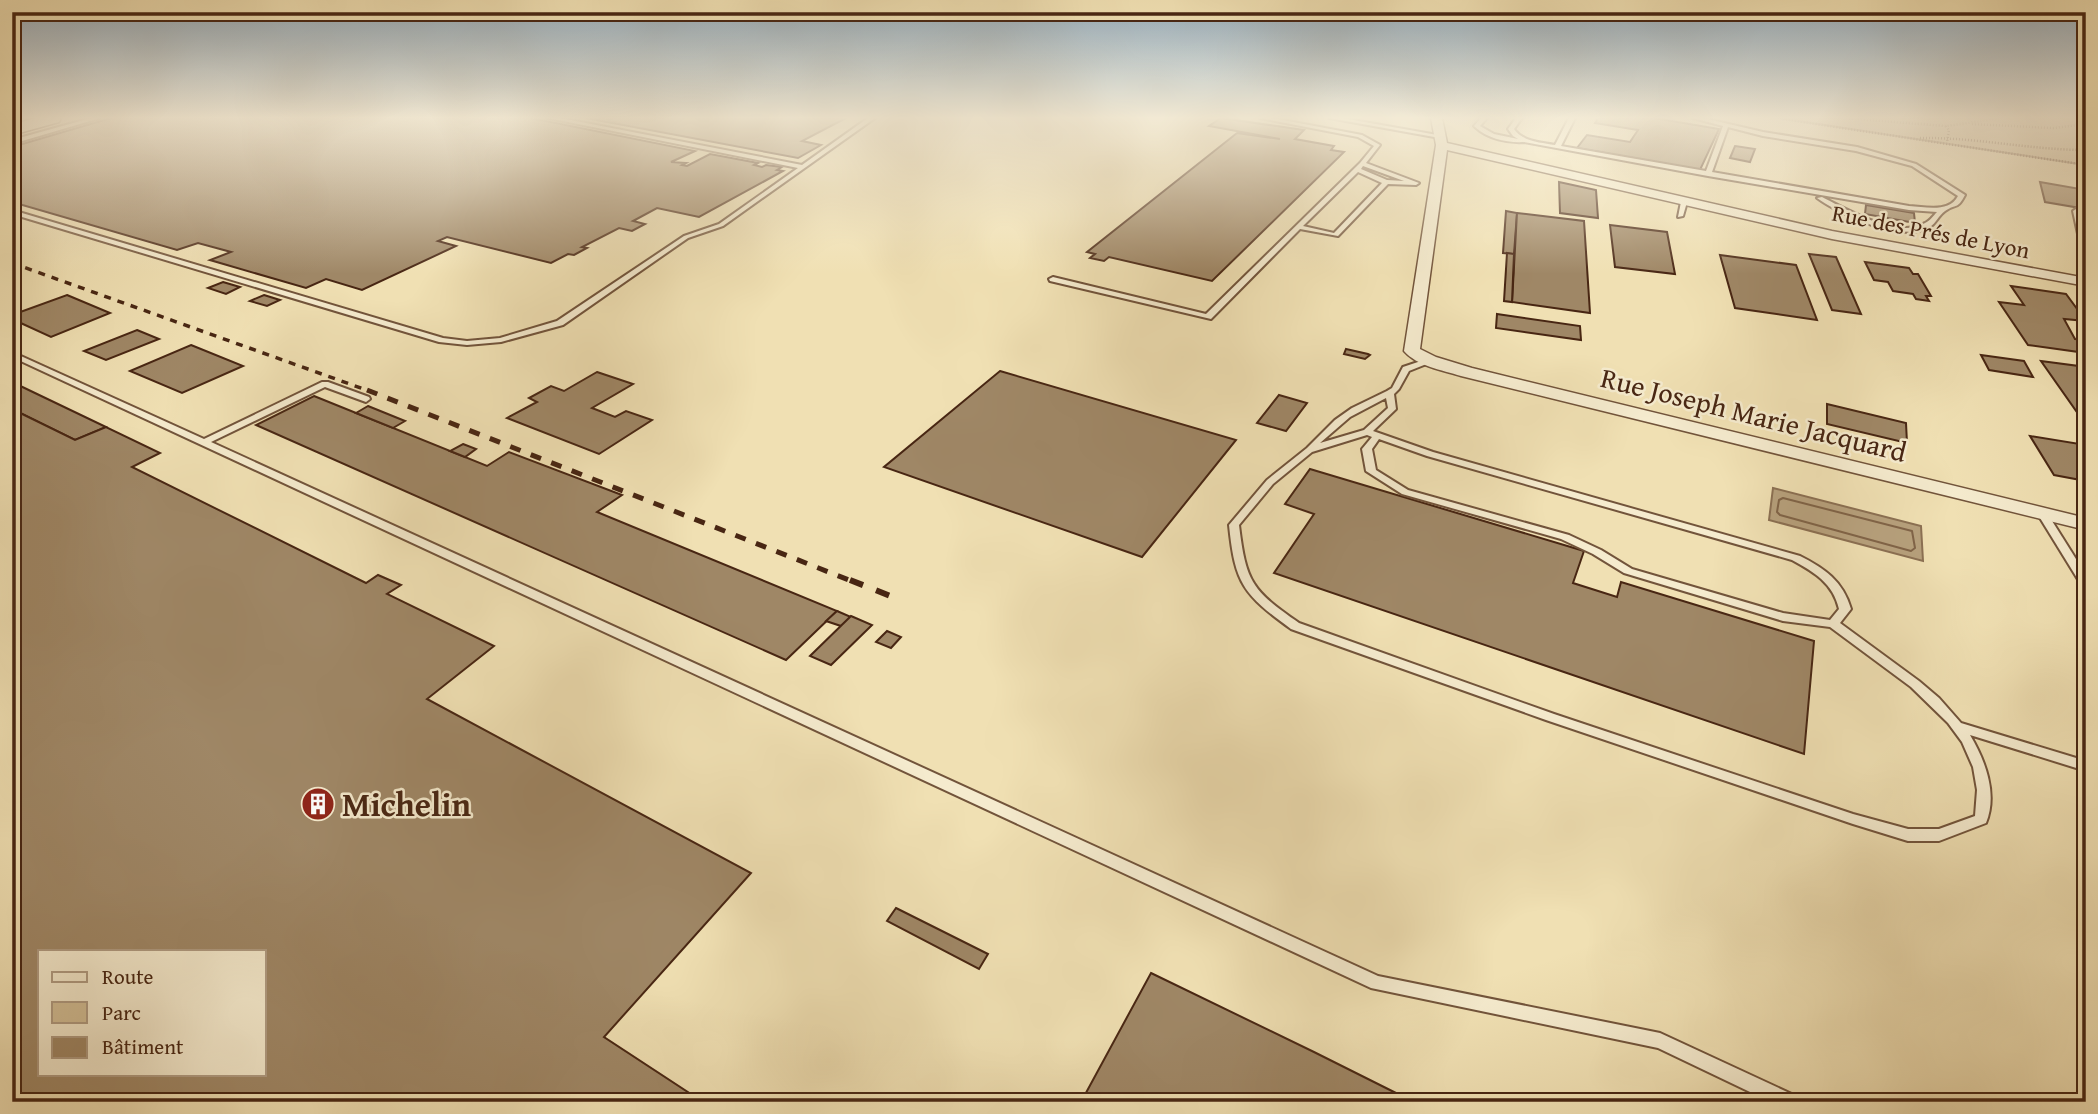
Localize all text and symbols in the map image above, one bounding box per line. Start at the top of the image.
street label: Rue des Prés de Lyon [1829,196,2033,266]
street label: Rue Joseph Marie Jacquard [1597,356,1911,472]
place label: Michelin [342,780,472,828]
building icon: Michelin [299,785,337,823]
legend [38,950,266,1076]
text: Route [102,961,154,992]
text: Parc [102,997,141,1028]
text: Bâtiment [102,1031,184,1062]

